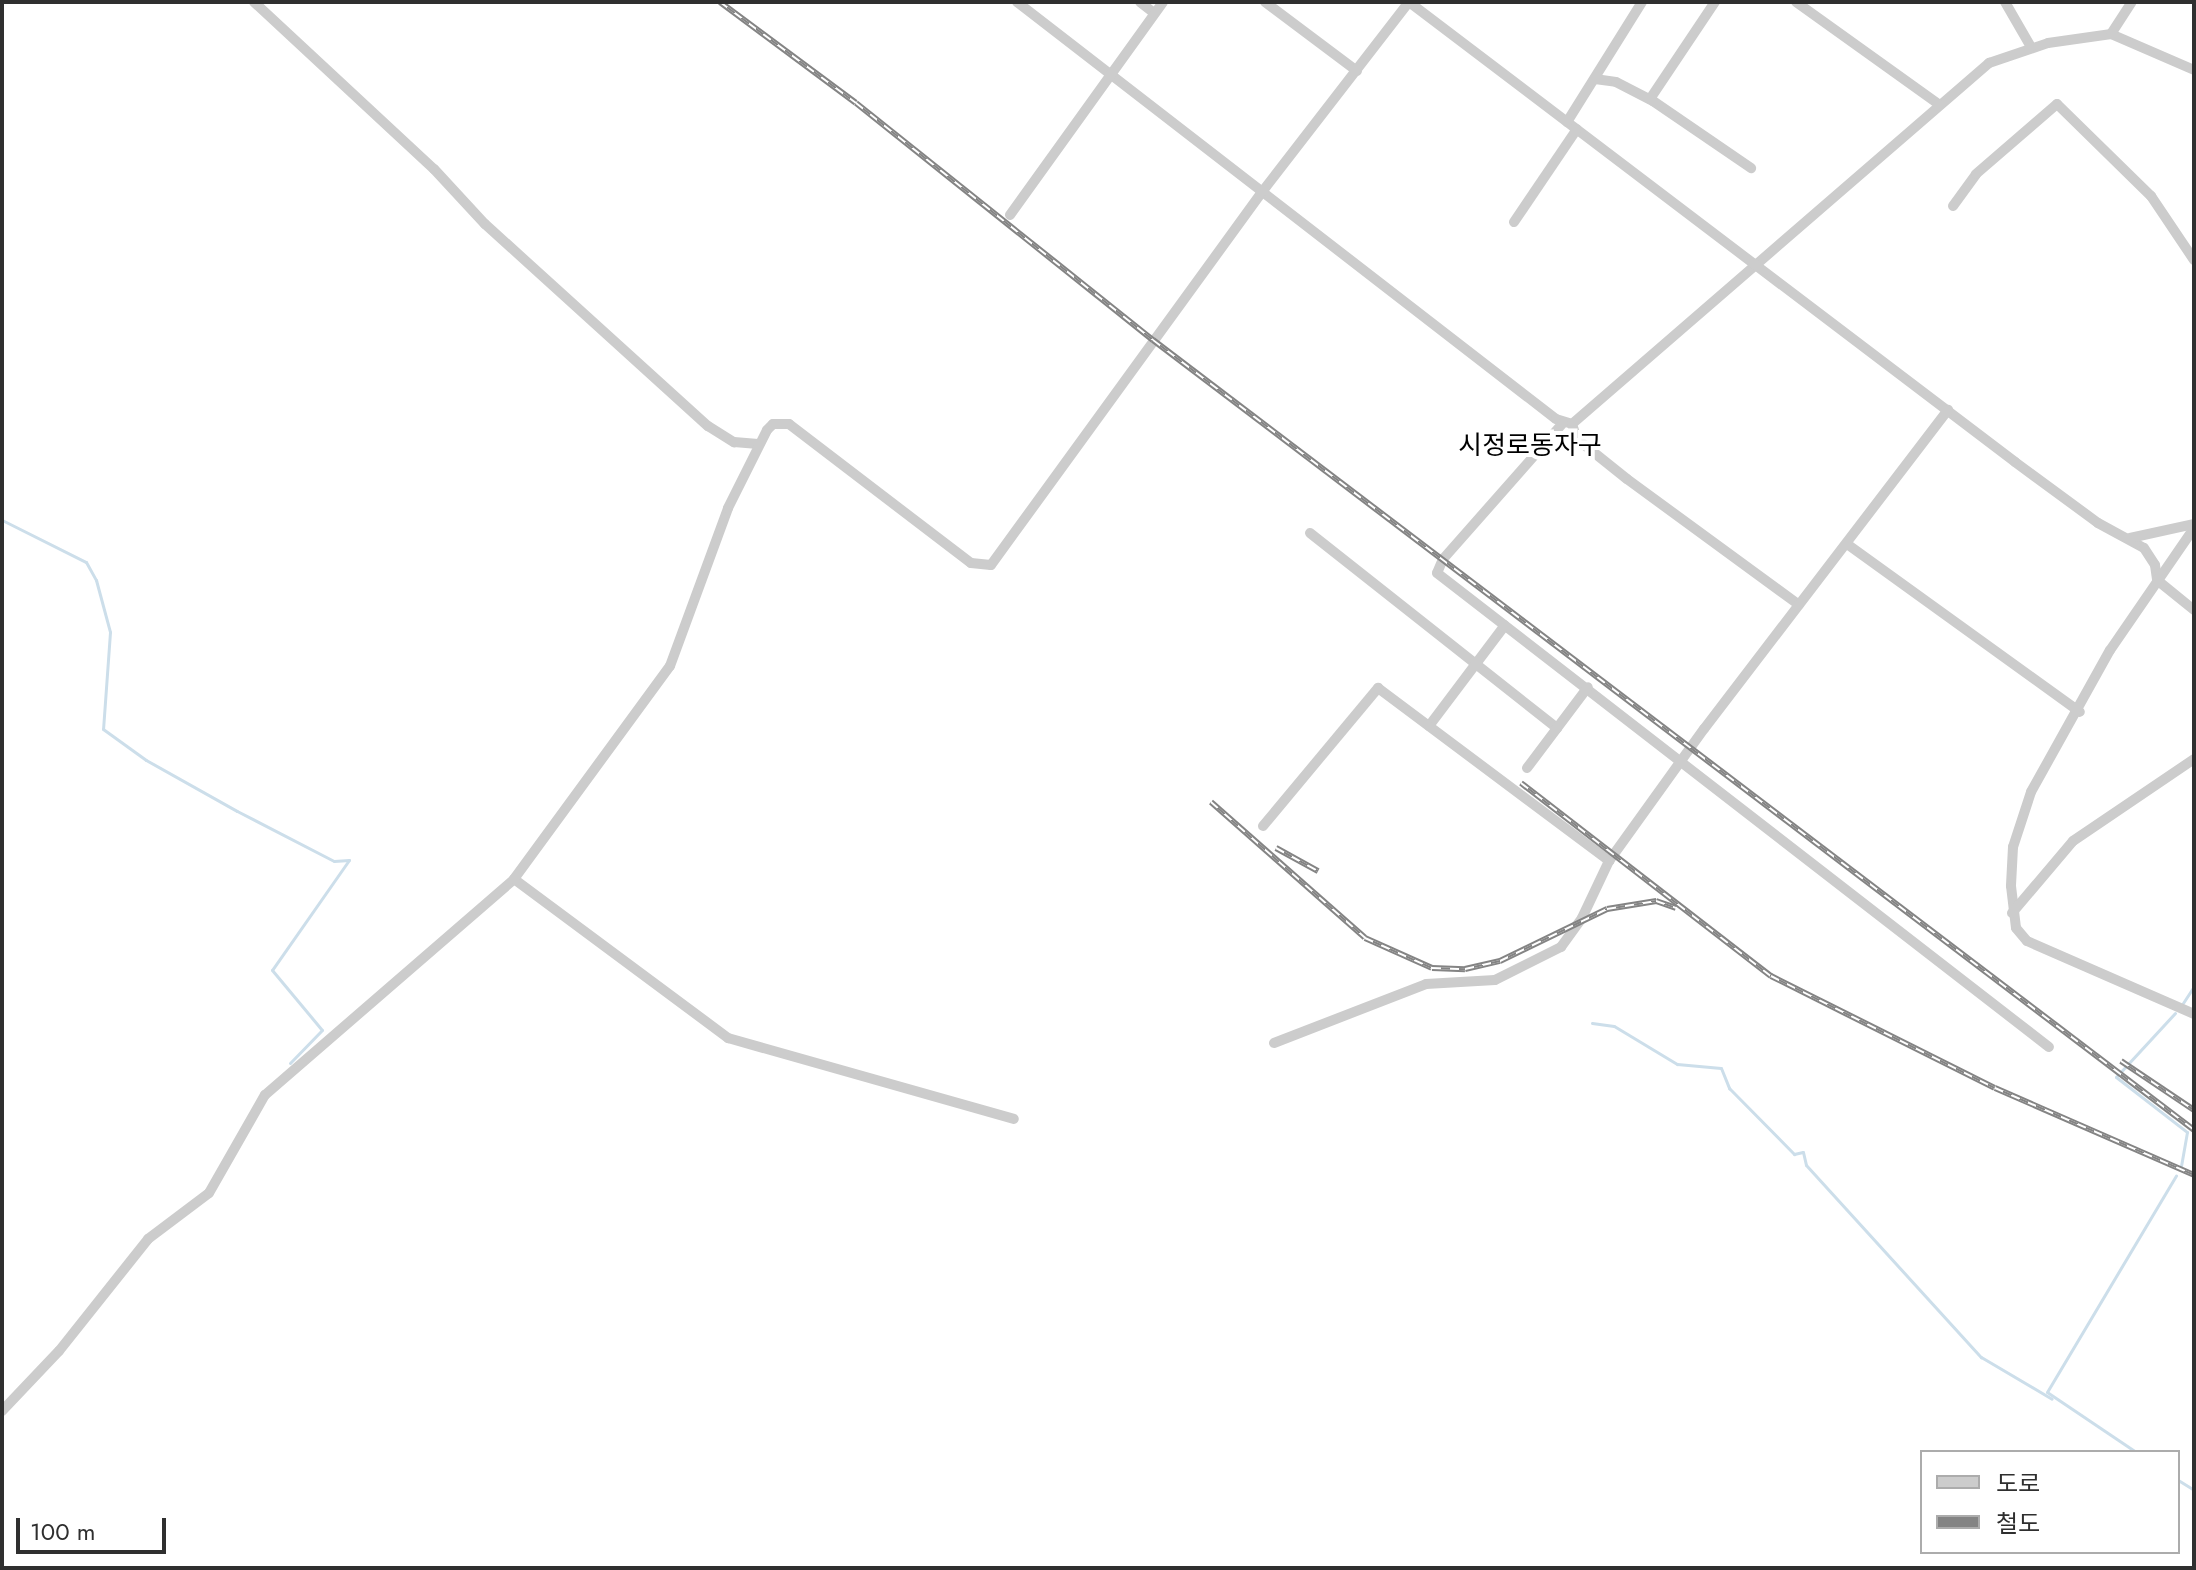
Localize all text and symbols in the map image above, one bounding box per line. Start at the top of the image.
district label: 시정로동자구 [1458,430,1602,462]
legend [1920,1450,2180,1554]
text: 도로 [1996,1466,2040,1501]
scale bar [20,1502,170,1552]
text: 철도 [1996,1506,2040,1541]
text: 100 m [30,1514,96,1549]

